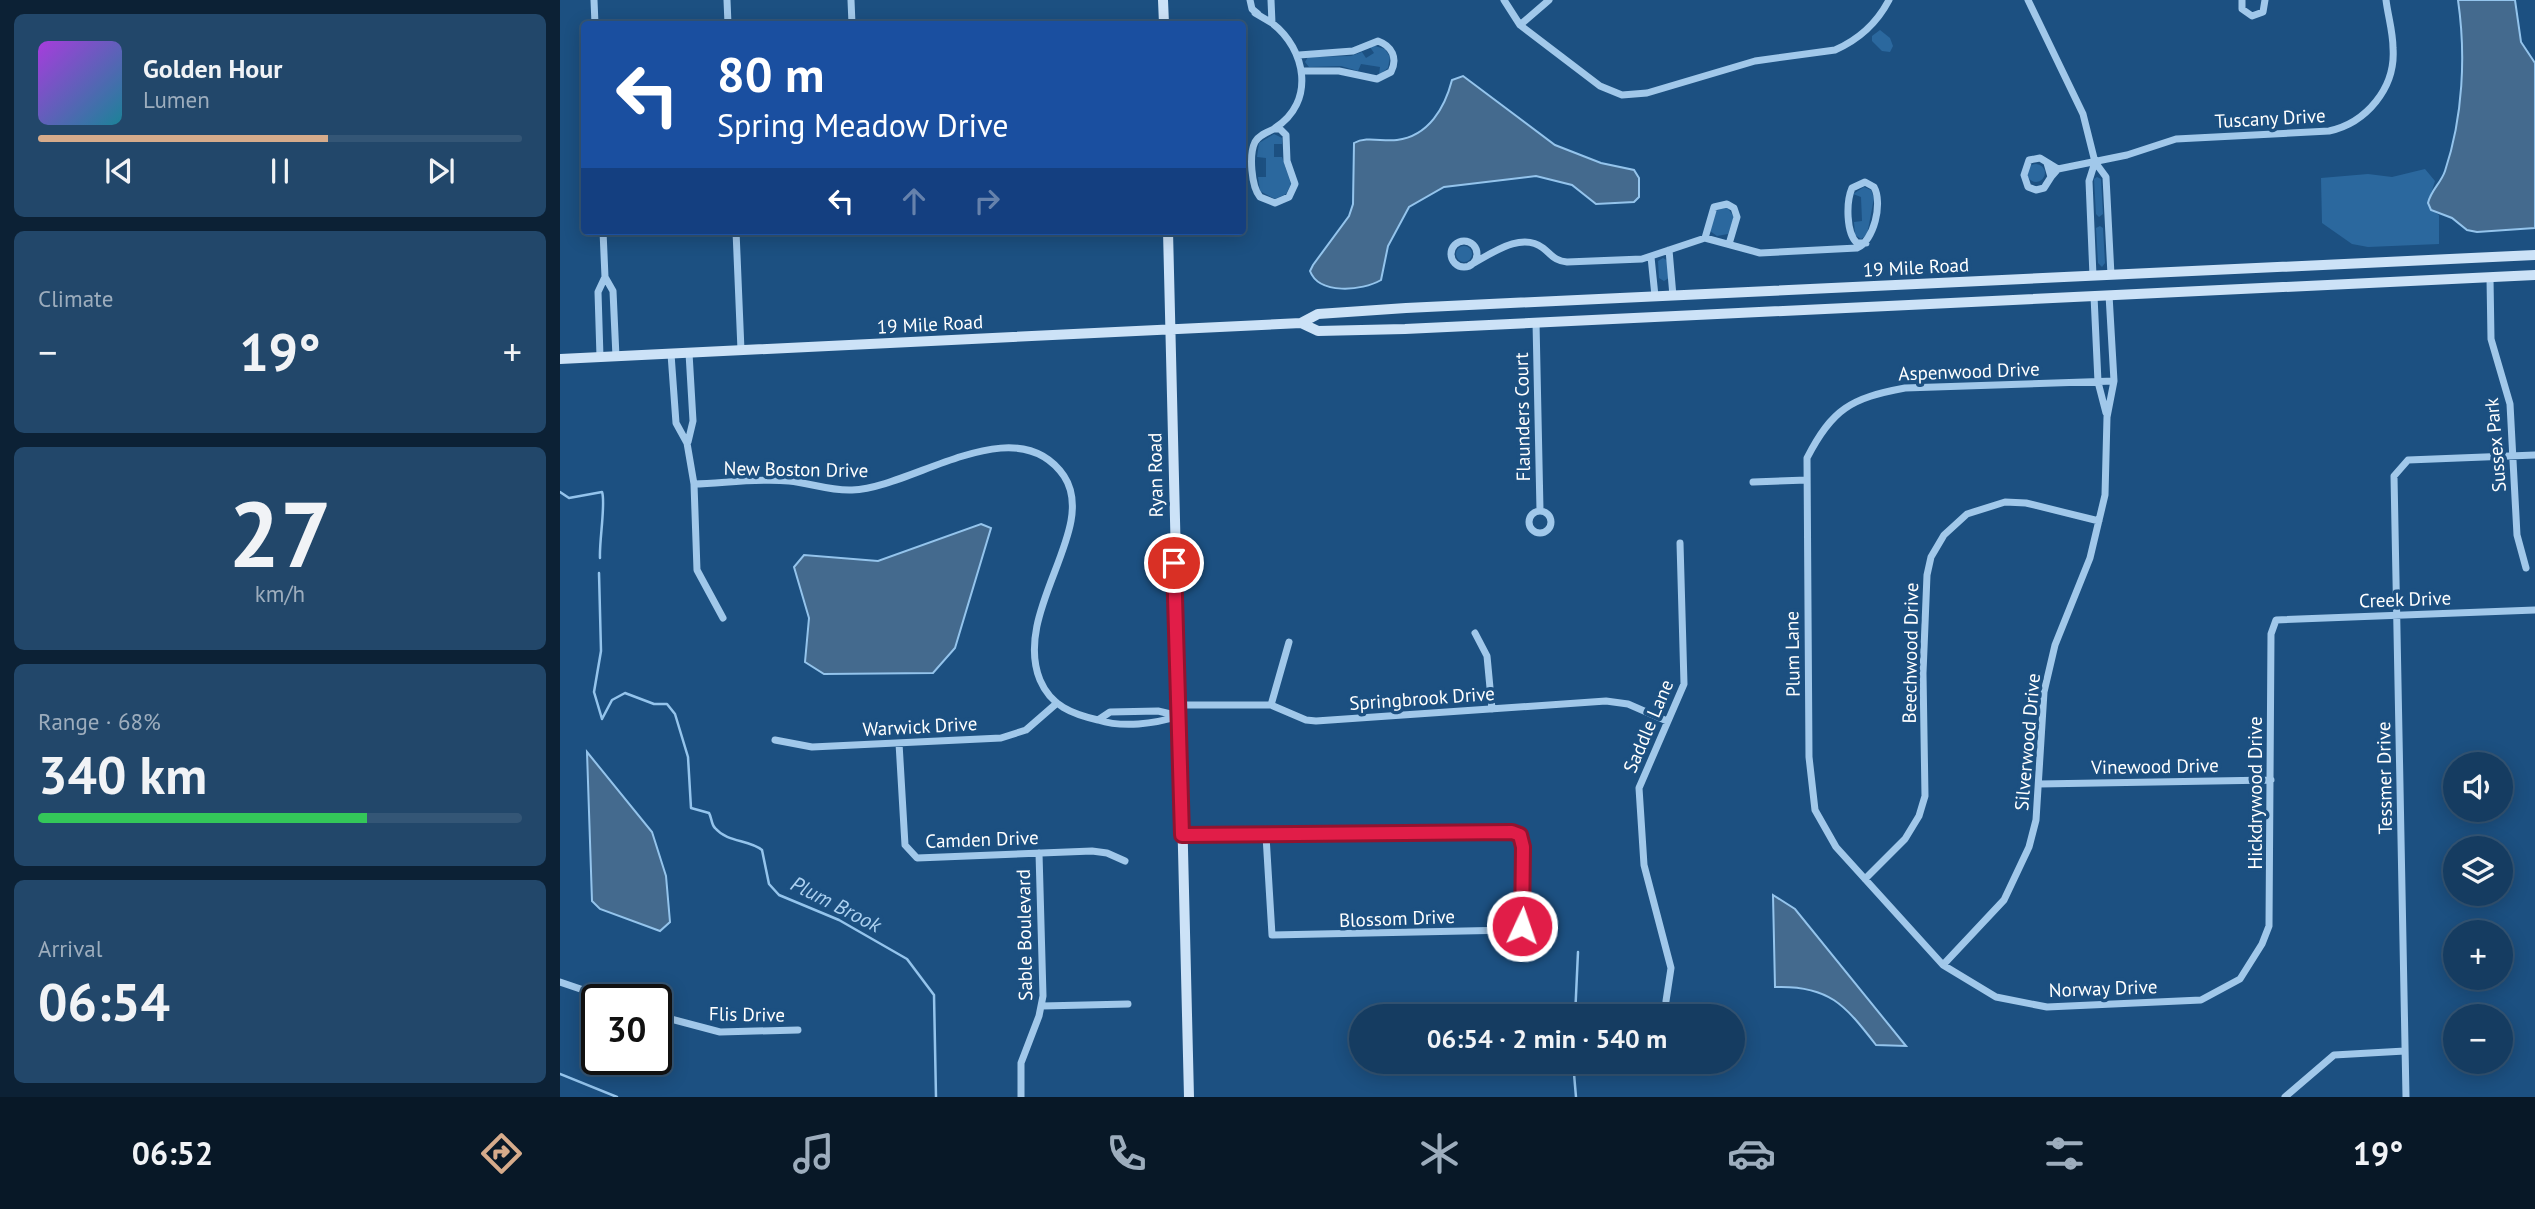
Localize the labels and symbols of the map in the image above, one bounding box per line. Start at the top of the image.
street label: Tuscany Drive [2214,103,2326,133]
street label: 19 Mile Road [1862,252,1970,282]
street label: 19 Mile Road [876,309,984,339]
street label: Flaunders Court [1509,352,1535,482]
street label: Aspenwood Drive [1898,357,2040,385]
street label: Sussex Park [2479,397,2511,493]
street label: Ryan Road [1142,432,1168,518]
street label: New Boston Drive [724,456,868,482]
pin [1144,533,1204,593]
street label: Beechwood Drive [1897,582,1923,724]
street label: Creek Drive [2358,585,2452,613]
street label: Plum Lane [1779,611,1805,697]
street label: Silverwood Drive [2009,672,2045,812]
street label: Saddle Lane [1618,676,1678,776]
street label: Springbrook Drive [1348,681,1496,715]
street label: Warwick Drive [862,711,978,741]
street label: Hickdrywood Drive [2243,716,2267,870]
street label: Tessmer Drive [2371,721,2397,835]
street label: Vinewood Drive [2090,753,2219,779]
street label: Camden Drive [925,825,1039,853]
street label: Sable Boulevard [1011,869,1037,1001]
water label: Plum Brook [786,870,887,939]
position arrow [1485,889,1559,963]
street label: Blossom Drive [1339,904,1455,932]
street label: Norway Drive [2048,974,2158,1002]
speed limit sign: 30 [581,984,672,1075]
street label: Flis Drive [709,1001,785,1027]

